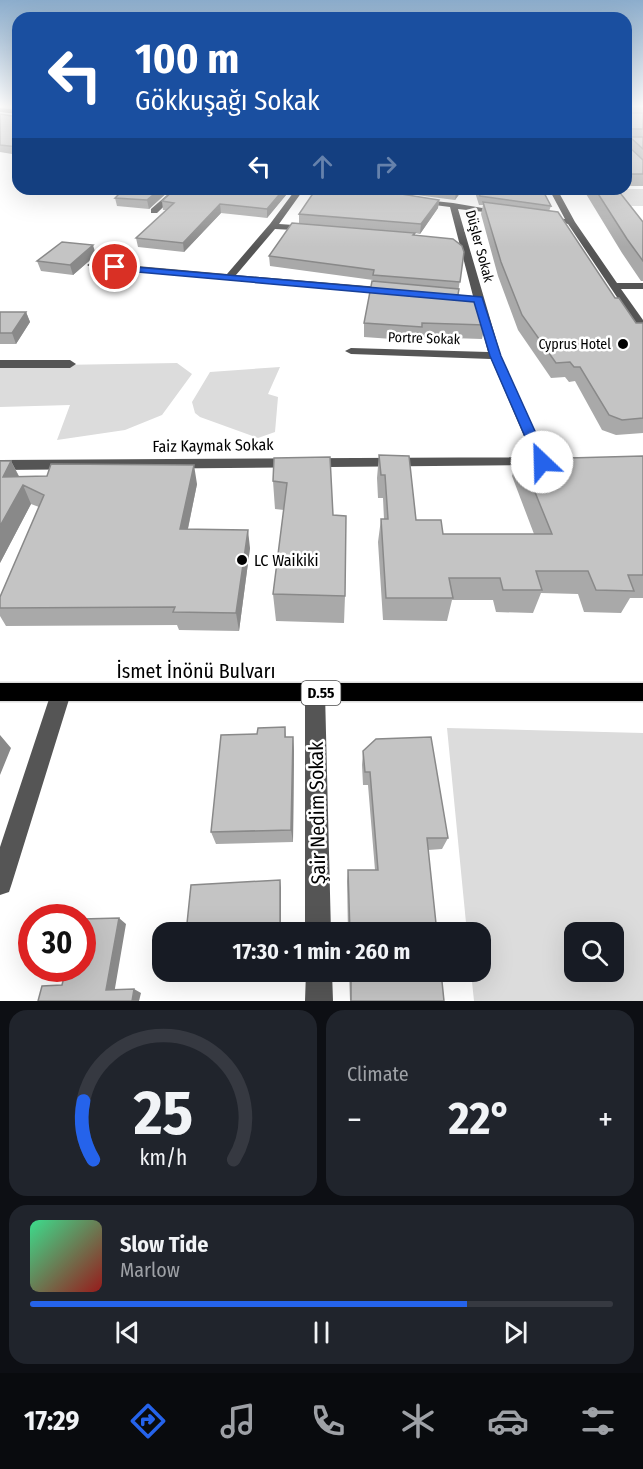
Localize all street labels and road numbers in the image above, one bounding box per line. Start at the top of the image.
street label: Düşler Sokak [462,208,497,285]
street label: Portre Sokak [387,329,461,348]
street label: Faiz Kaymak Sokak [152,435,274,456]
street label: İsmet İnönü Bulvarı [116,659,276,683]
road number: D.55 [302,681,340,705]
street label: Şair Nedim Sokak [304,741,331,885]

